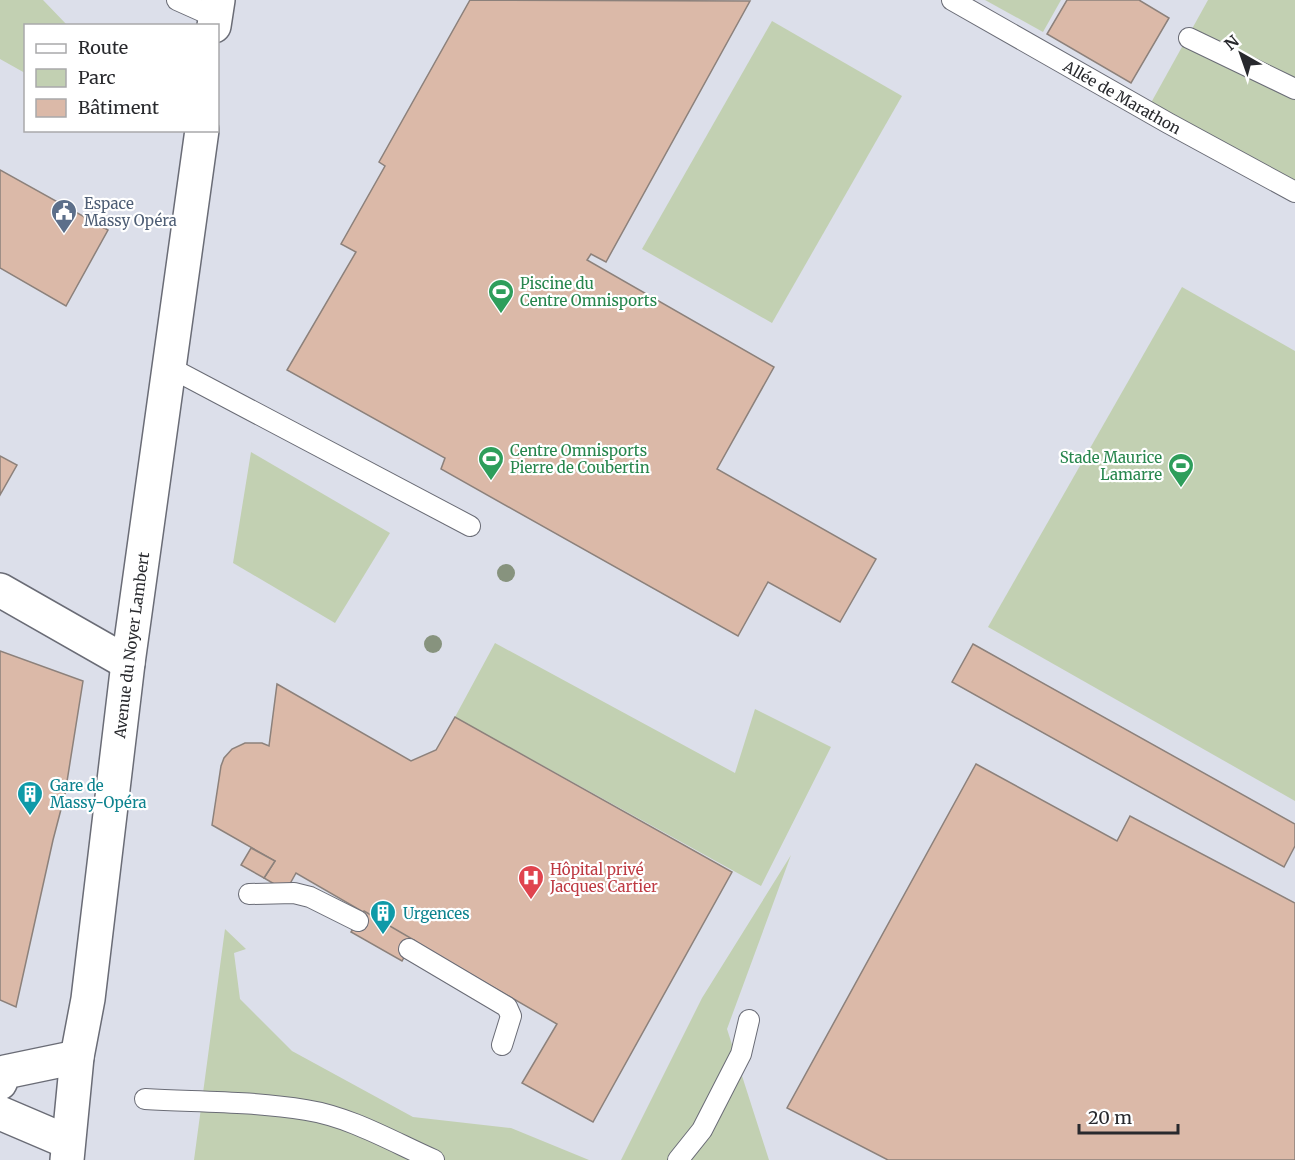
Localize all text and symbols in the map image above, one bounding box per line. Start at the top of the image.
legend [24,24,219,132]
north arrow [1211,24,1271,84]
text: N [1220,31,1243,54]
text: Route [78,36,128,59]
street label: Allée de Marathon [1059,56,1184,138]
text: Parc [78,66,116,89]
text: Bâtiment [78,96,159,119]
place label: Espace Massy Opéra [84,194,177,230]
public building icon: Espace Massy Opéra [49,197,79,235]
place label: Piscine du Centre Omnisports [520,274,657,310]
sports icon: Piscine du Centre Omnisports [486,277,516,315]
place label: Centre Omnisports Pierre de Coubertin [510,441,650,477]
sports icon: Centre Omnisports Pierre de Coubertin [476,444,506,482]
place label: Stade Maurice Lamarre [1060,448,1162,484]
sports icon: Stade Maurice Lamarre [1166,451,1196,489]
street label: Avenue du Noyer Lambert [110,551,153,740]
place label: Gare de Massy-Opéra [50,776,147,812]
building icon: Gare de Massy-Opéra [15,779,45,817]
place label: Hôpital privé Jacques Cartier [549,860,658,896]
hospital icon: Hôpital privé Jacques Cartier [516,863,546,901]
building icon: Urgences [368,898,398,936]
place label: Urgences [403,904,470,923]
scale bar [1079,1097,1178,1135]
text: 20 m [1088,1106,1132,1129]

